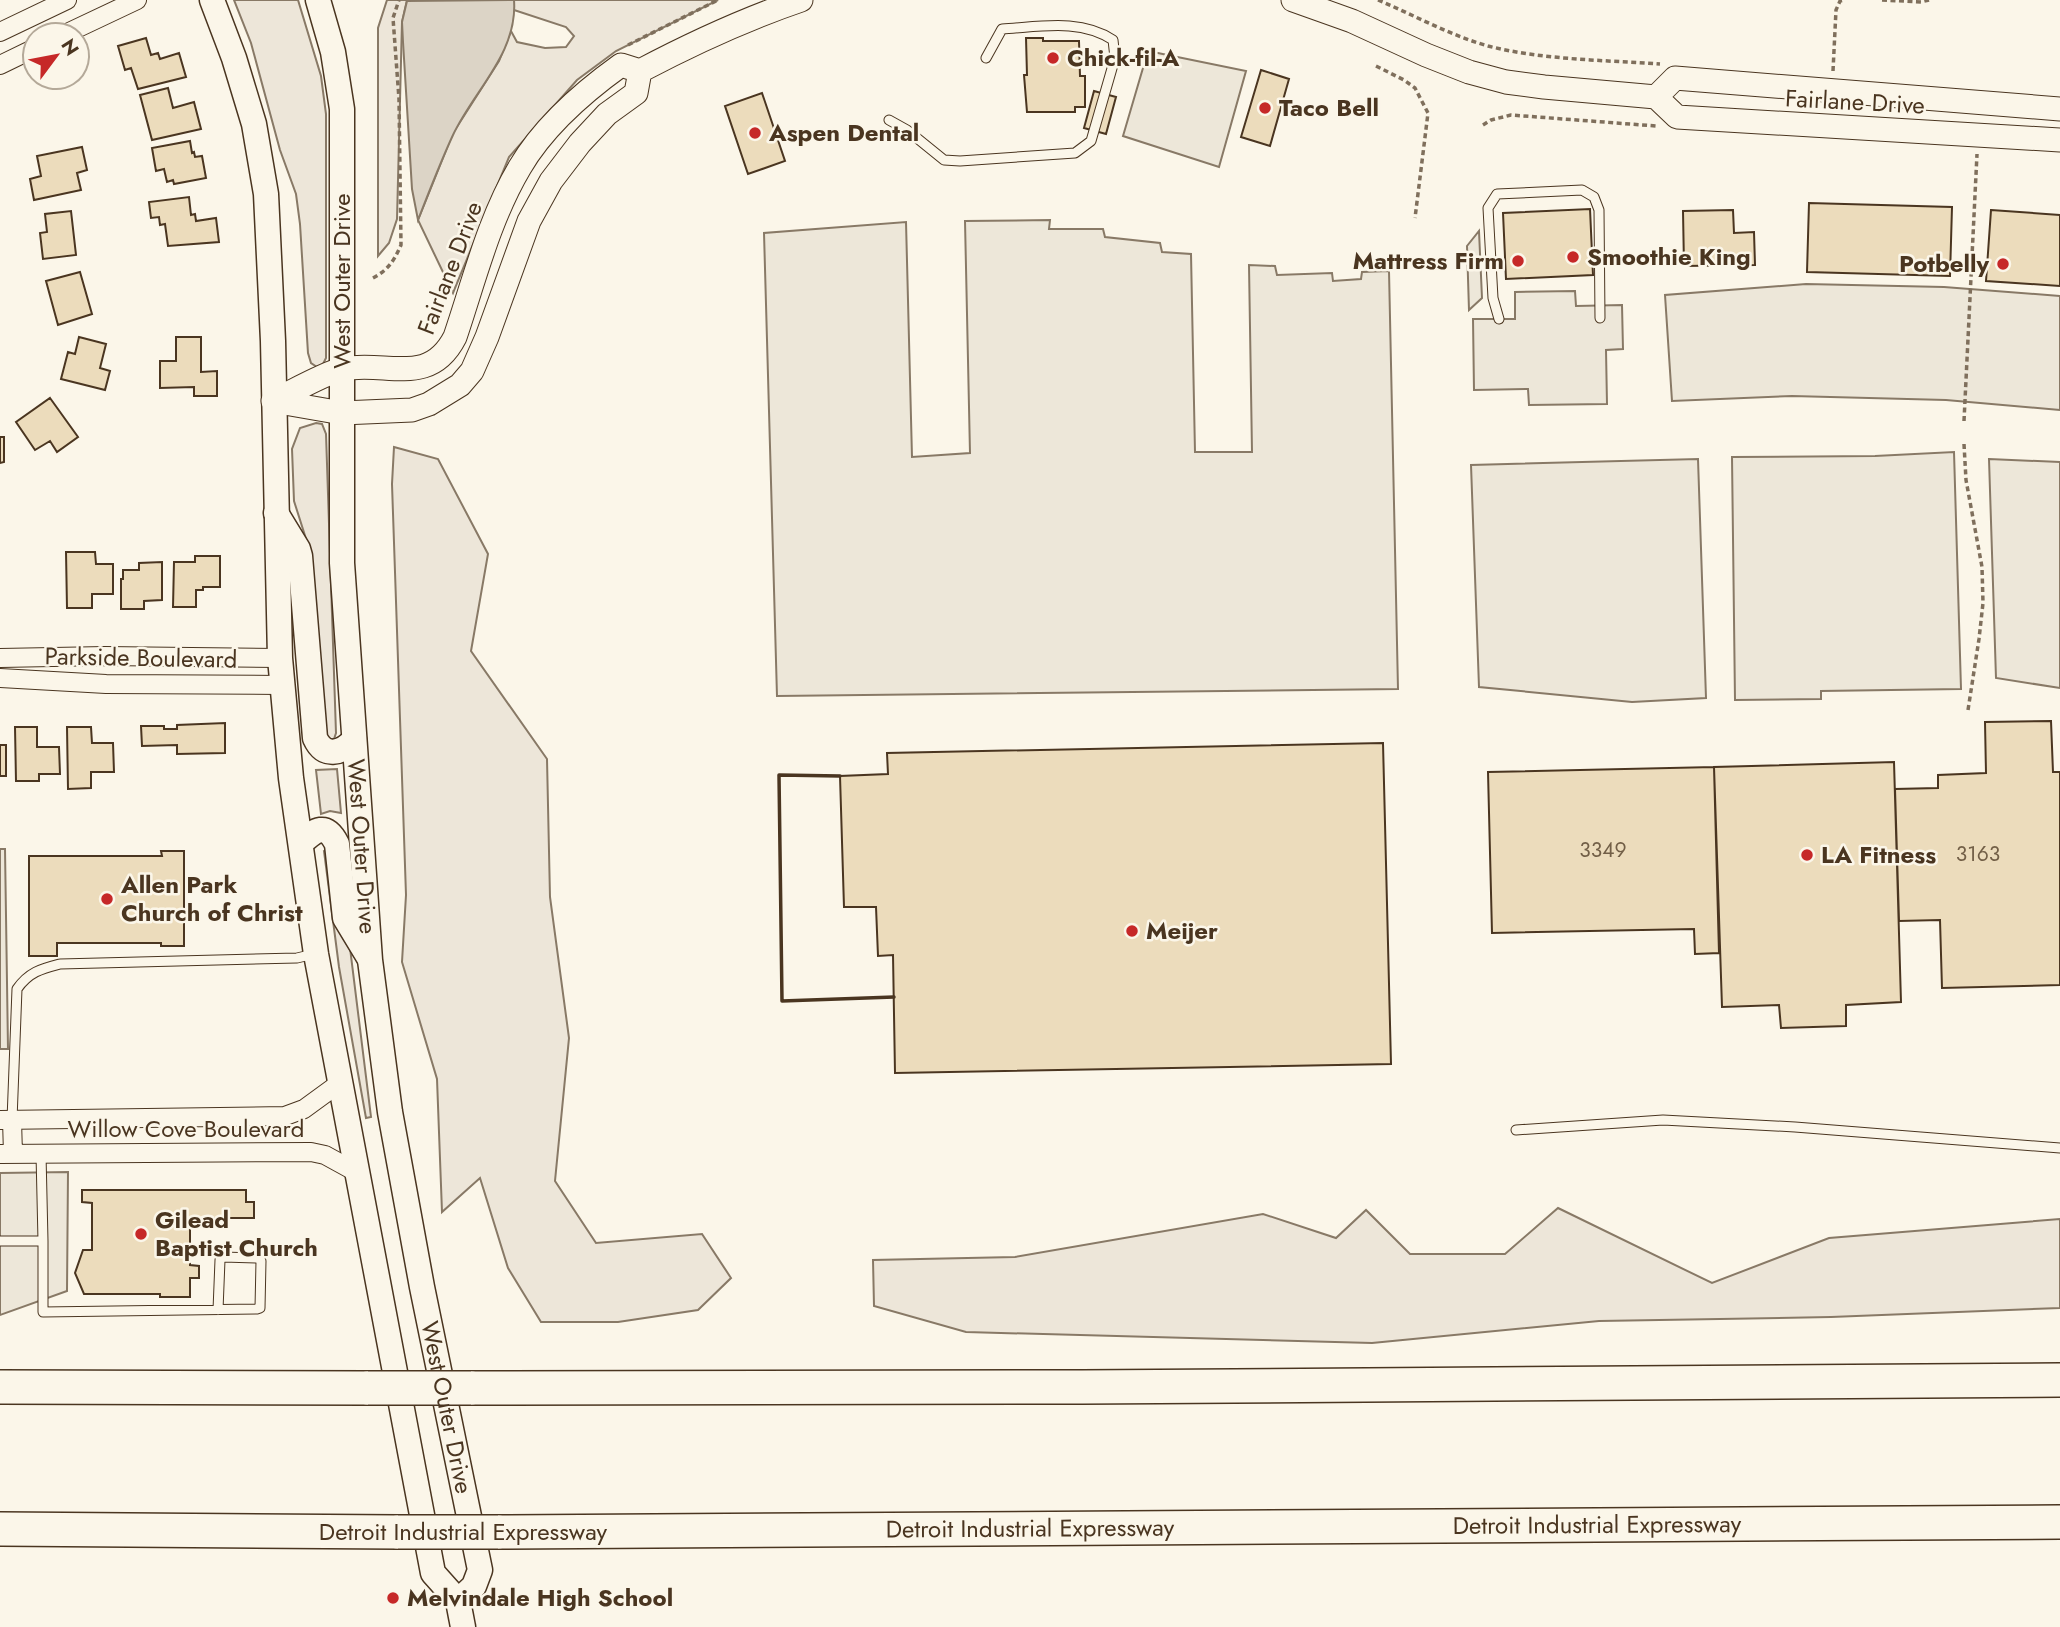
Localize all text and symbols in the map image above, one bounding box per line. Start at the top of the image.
north arrow [21,21,91,91]
text: N [55,34,85,61]
place label: Chick-fil-A [1067,40,1180,75]
marker: Chick-fil-A [1045,50,1061,66]
street label: Fairlane Drive [1784,80,1926,123]
place label: Taco Bell [1279,90,1379,125]
marker: Taco Bell [1257,100,1273,116]
place label: Aspen Dental [768,115,919,150]
marker: Aspen Dental [747,125,763,141]
street label: West Outer Drive [324,193,359,369]
street label: Fairlane Drive [408,196,491,339]
place label: Smoothie King [1587,239,1751,274]
place label: Mattress Firm [1353,243,1504,278]
place label: Potbelly [1899,246,1989,281]
marker: Smoothie King [1565,249,1581,265]
marker: Mattress Firm [1510,253,1526,269]
marker: Potbelly [1995,256,2011,272]
street label: Parkside Boulevard [44,638,238,677]
street label: West Outer Drive [339,758,386,935]
house number: 3349 [1579,835,1627,865]
place label: LA Fitness [1821,837,1936,872]
house number: 3163 [1956,839,2000,869]
marker: LA Fitness [1799,847,1815,863]
place label: Allen Park Church of Christ [120,867,303,930]
marker: Allen Park Church of Christ [99,891,115,907]
place label: Meijer [1146,913,1218,948]
marker: Meijer [1124,923,1140,939]
street label: Willow Cove Boulevard [68,1111,304,1146]
place label: Gilead Baptist Church [155,1202,318,1265]
marker: Gilead Baptist Church [133,1226,149,1242]
street label: West Outer Drive [412,1318,482,1497]
street label: Detroit Industrial Expressway [1453,1506,1742,1543]
street label: Detroit Industrial Expressway [886,1510,1175,1547]
street label: Detroit Industrial Expressway [319,1514,608,1549]
place label: Melvindale High School [407,1580,673,1615]
marker: Melvindale High School [385,1590,401,1606]

